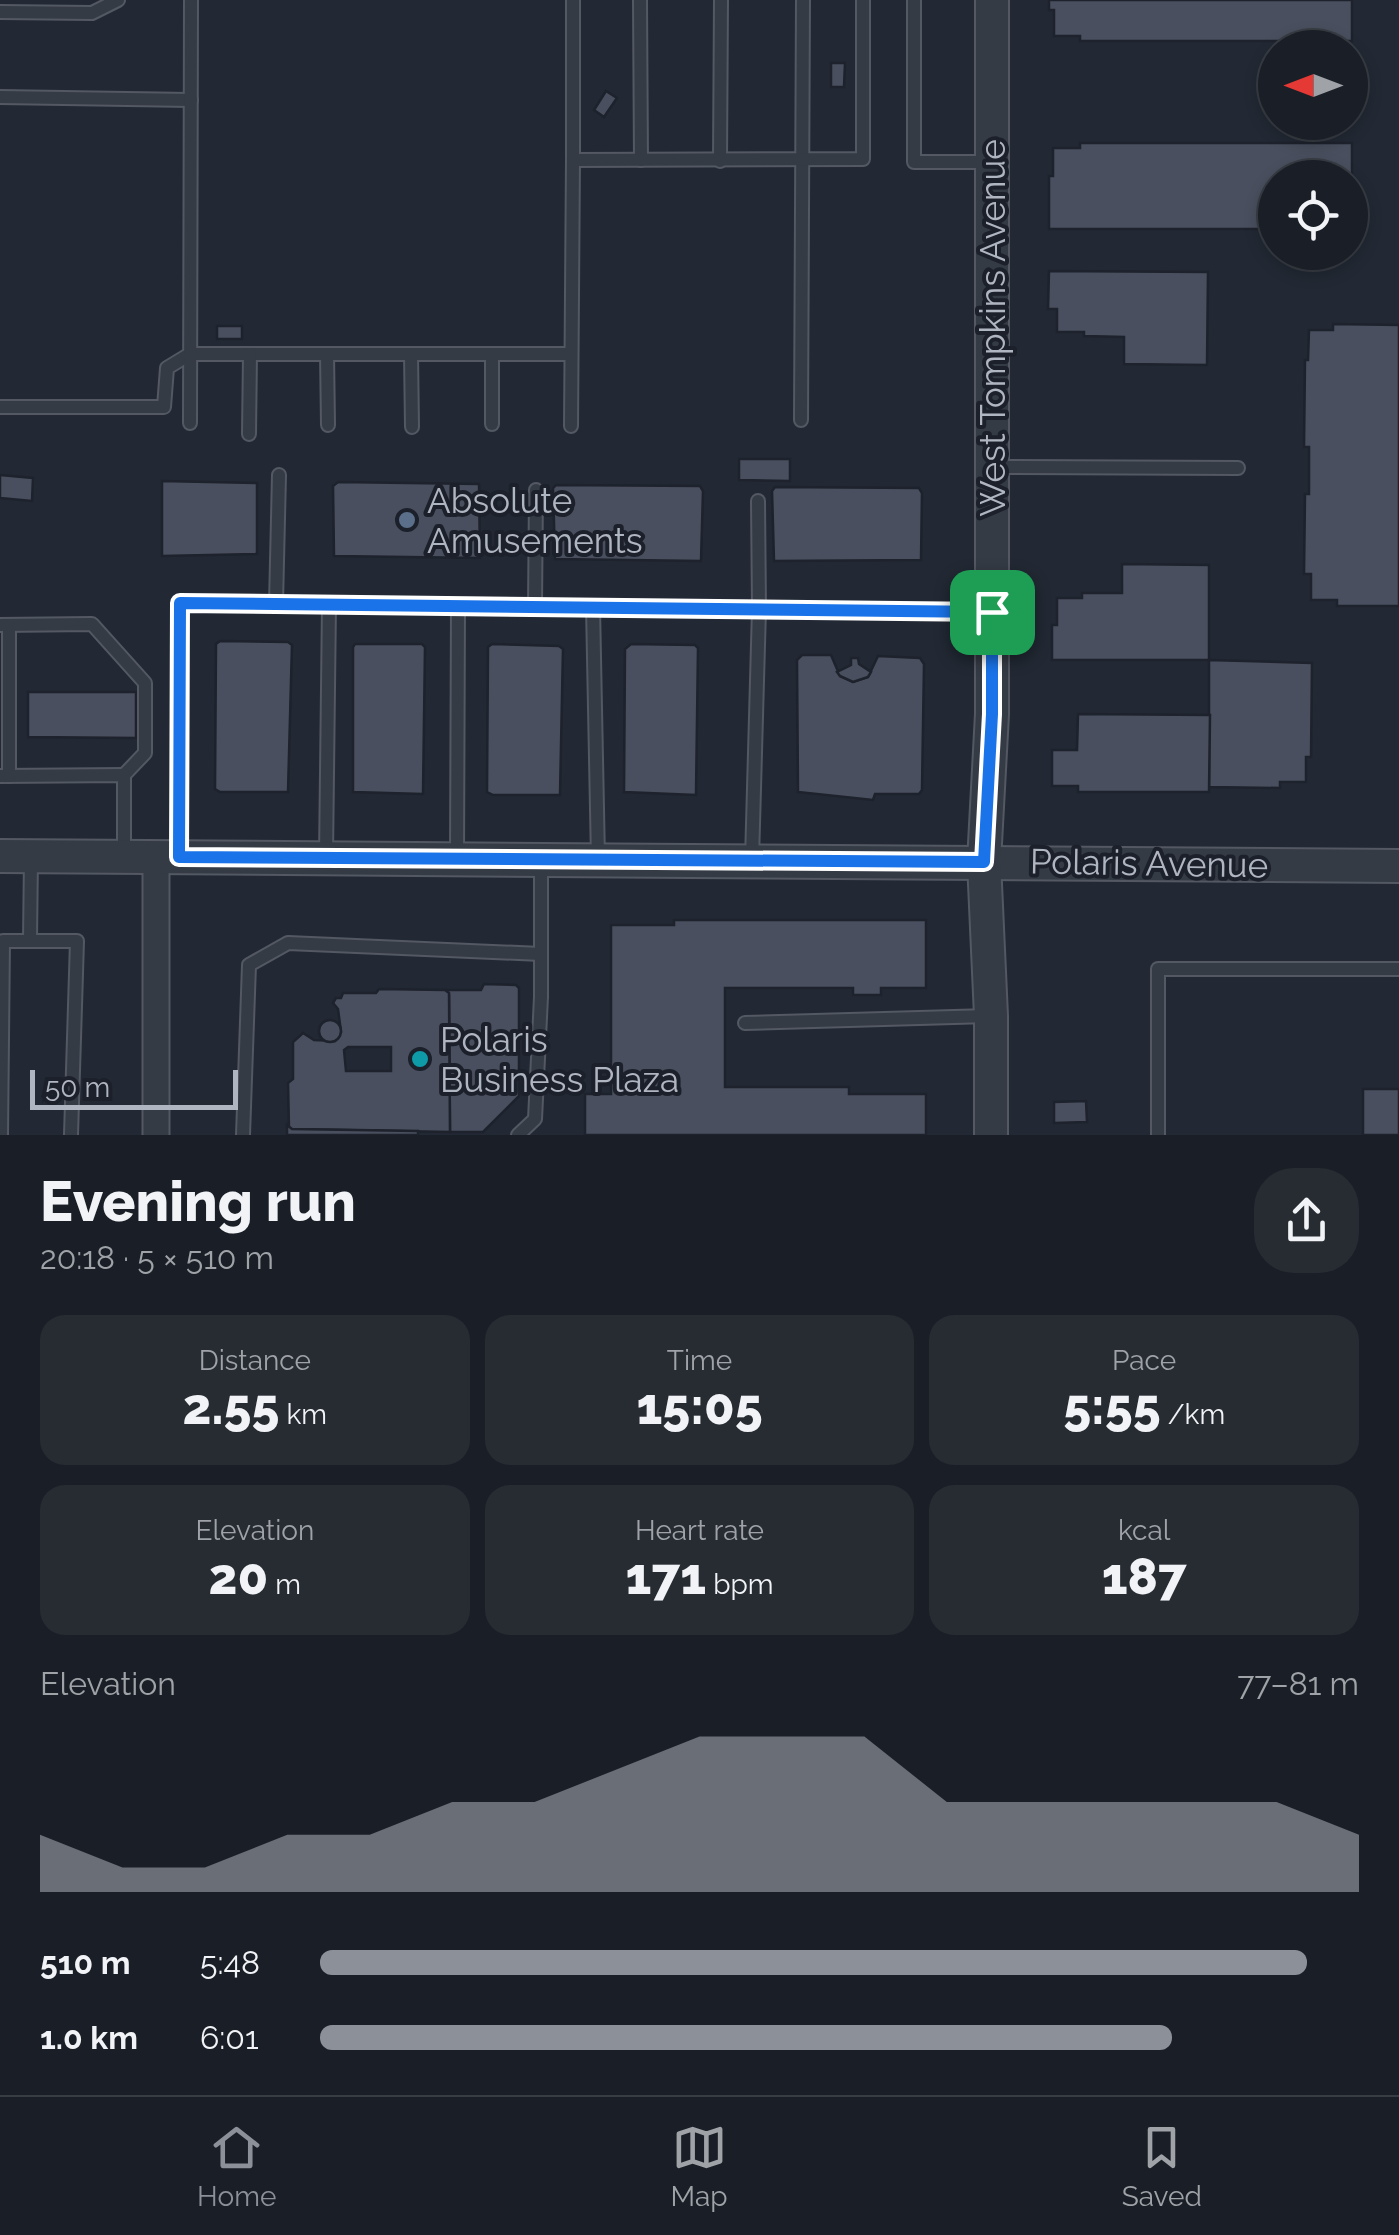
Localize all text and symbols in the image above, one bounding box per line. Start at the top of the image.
north arrow [1258,30,1368,140]
map controls [1258,30,1368,270]
street label: West Tompkins Avenue [972,139,1013,517]
button: locate [1258,160,1368,270]
place label: Absolute Amusements [427,480,643,561]
marker: Absolute Amusements [396,509,418,531]
pin [950,570,1035,655]
icon: arrive [965,585,1020,640]
street label: Polaris Avenue [1029,840,1269,886]
place label: Polaris Business Plaza [440,1019,679,1100]
marker: Polaris Business Plaza [409,1048,431,1070]
scale bar [30,1065,238,1110]
text: 50 m [45,1071,110,1104]
button: share [1254,1168,1359,1273]
text: Evening run [40,1169,356,1234]
text: 20:18 · 5 × 510 m [40,1239,274,1276]
text: Distance [199,1344,311,1377]
text: Time [667,1344,732,1377]
text: Pace [1112,1344,1176,1377]
text: 2.55 [183,1377,279,1436]
text: 15:05 [636,1377,763,1436]
text: 5:55 [1063,1377,1161,1436]
text: km [279,1398,327,1431]
text: /km [1161,1398,1225,1431]
text: Elevation [195,1514,314,1547]
text: Heart rate [635,1514,764,1547]
text: kcal [1118,1514,1170,1547]
text: 20 [209,1547,268,1606]
text: 171 [625,1547,706,1606]
text: 187 [1102,1547,1187,1606]
text: m [268,1568,301,1601]
text: bpm [706,1568,774,1601]
text: Elevation [40,1665,176,1702]
text: 77–81 m [1237,1665,1359,1702]
text: 510 m [40,1944,131,1981]
text: 5:48 [200,1944,260,1981]
text: 1.0 km [40,2019,138,2056]
text: 6:01 [200,2019,259,2056]
tab: Home [197,2120,276,2213]
tab: Map [671,2120,728,2213]
tab: Saved [1122,2120,1202,2213]

